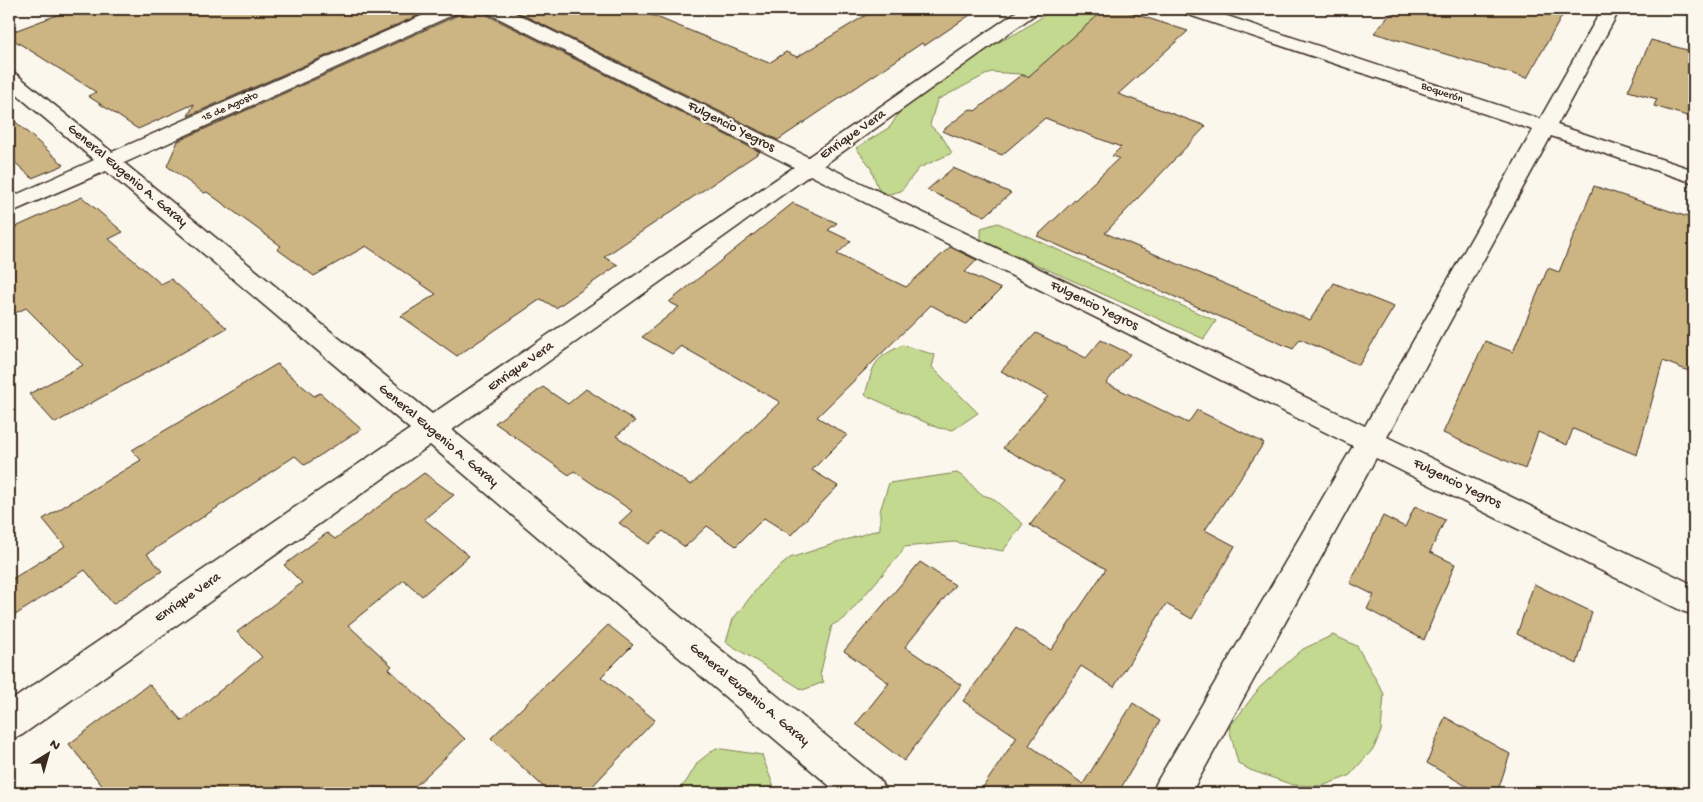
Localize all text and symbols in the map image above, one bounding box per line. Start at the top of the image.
street label: Boquerón [1418,80,1465,106]
street label: 15 de Agosto [199,89,260,125]
street label: Fulgencio Yegros [683,97,778,157]
street label: Enrique Vera [817,105,890,164]
street label: General Eugenio A. Garay [63,121,191,231]
street label: Fulgencio Yegros [1046,277,1142,335]
street label: Enrique Vera [485,337,558,396]
street label: General Eugenio A. Garay [374,381,502,491]
street label: Fulgencio Yegros [1409,455,1505,513]
street label: Enrique Vera [152,568,225,627]
street label: General Eugenio A. Garay [685,640,813,750]
north arrow [22,730,72,780]
text: N [46,736,63,755]

